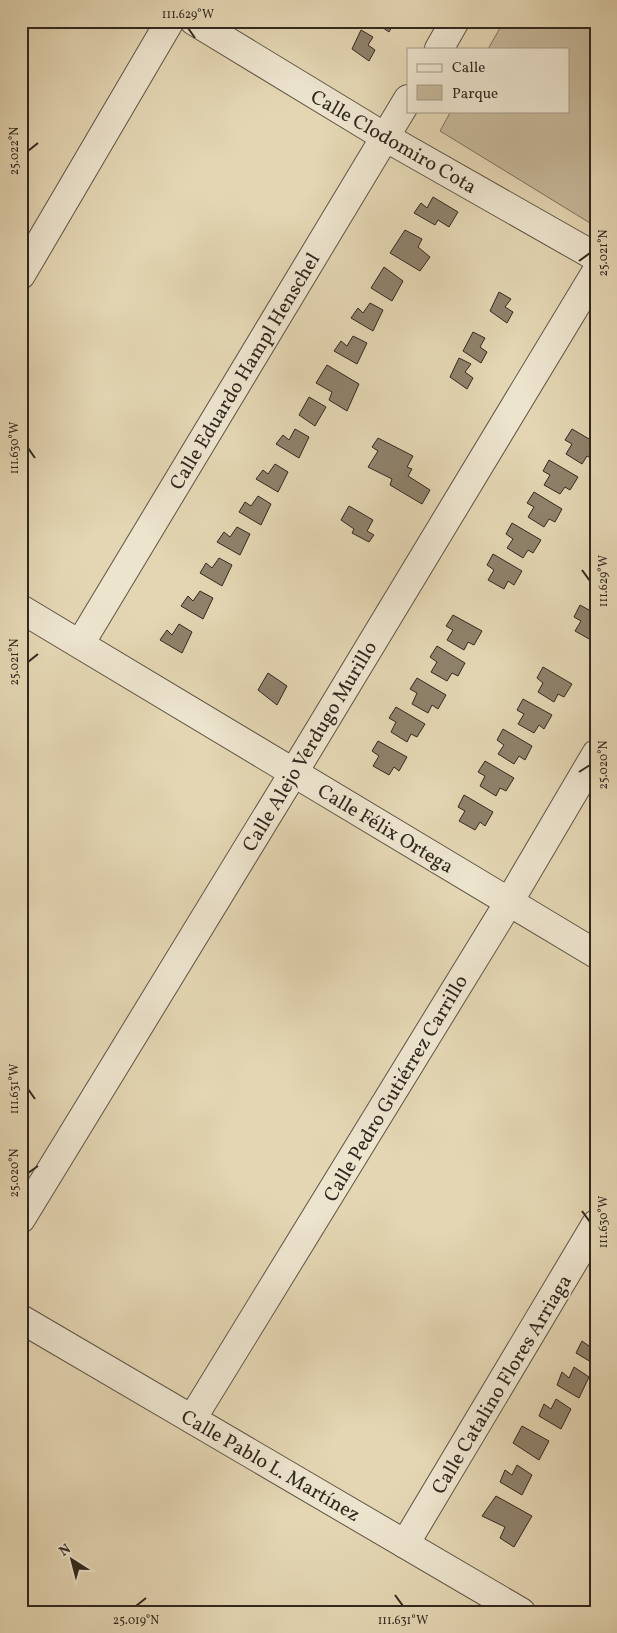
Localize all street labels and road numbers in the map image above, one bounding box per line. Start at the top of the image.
street label: Calle Clodomiro Cota [305,84,481,202]
street label: Calle Eduardo Hampl Henschel [164,248,328,496]
street label: Calle Alejo Verdugo Murillo [237,636,385,858]
street label: Calle Félix Ortega [312,778,458,881]
street label: Calle Pedro Gutiérrez Carrillo [318,970,476,1208]
street label: Calle Catalino Flores Arriaga [426,1270,580,1500]
street label: Calle Pablo L. Martínez [175,1404,365,1530]

